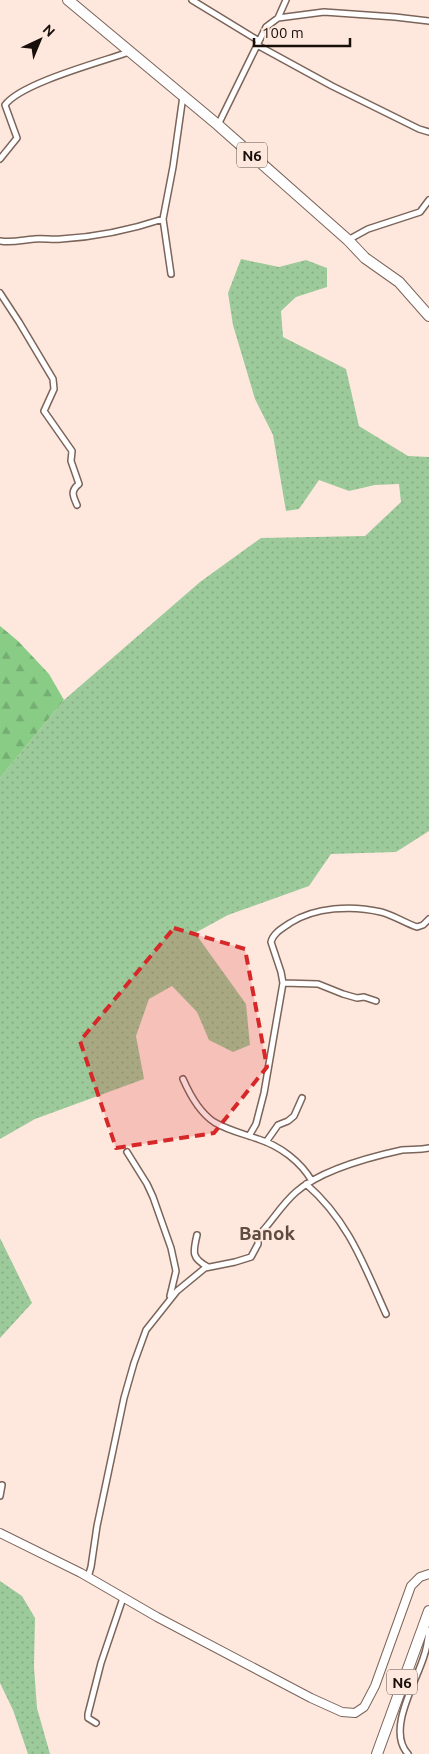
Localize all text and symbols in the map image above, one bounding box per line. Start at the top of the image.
north arrow [15,15,65,65]
scale bar [254,15,350,47]
text: N [40,21,58,40]
text: 100 m [262,24,304,41]
road number: N6 [237,142,267,168]
district label: Banok [239,1222,295,1244]
road number: N6 [387,1670,417,1694]

